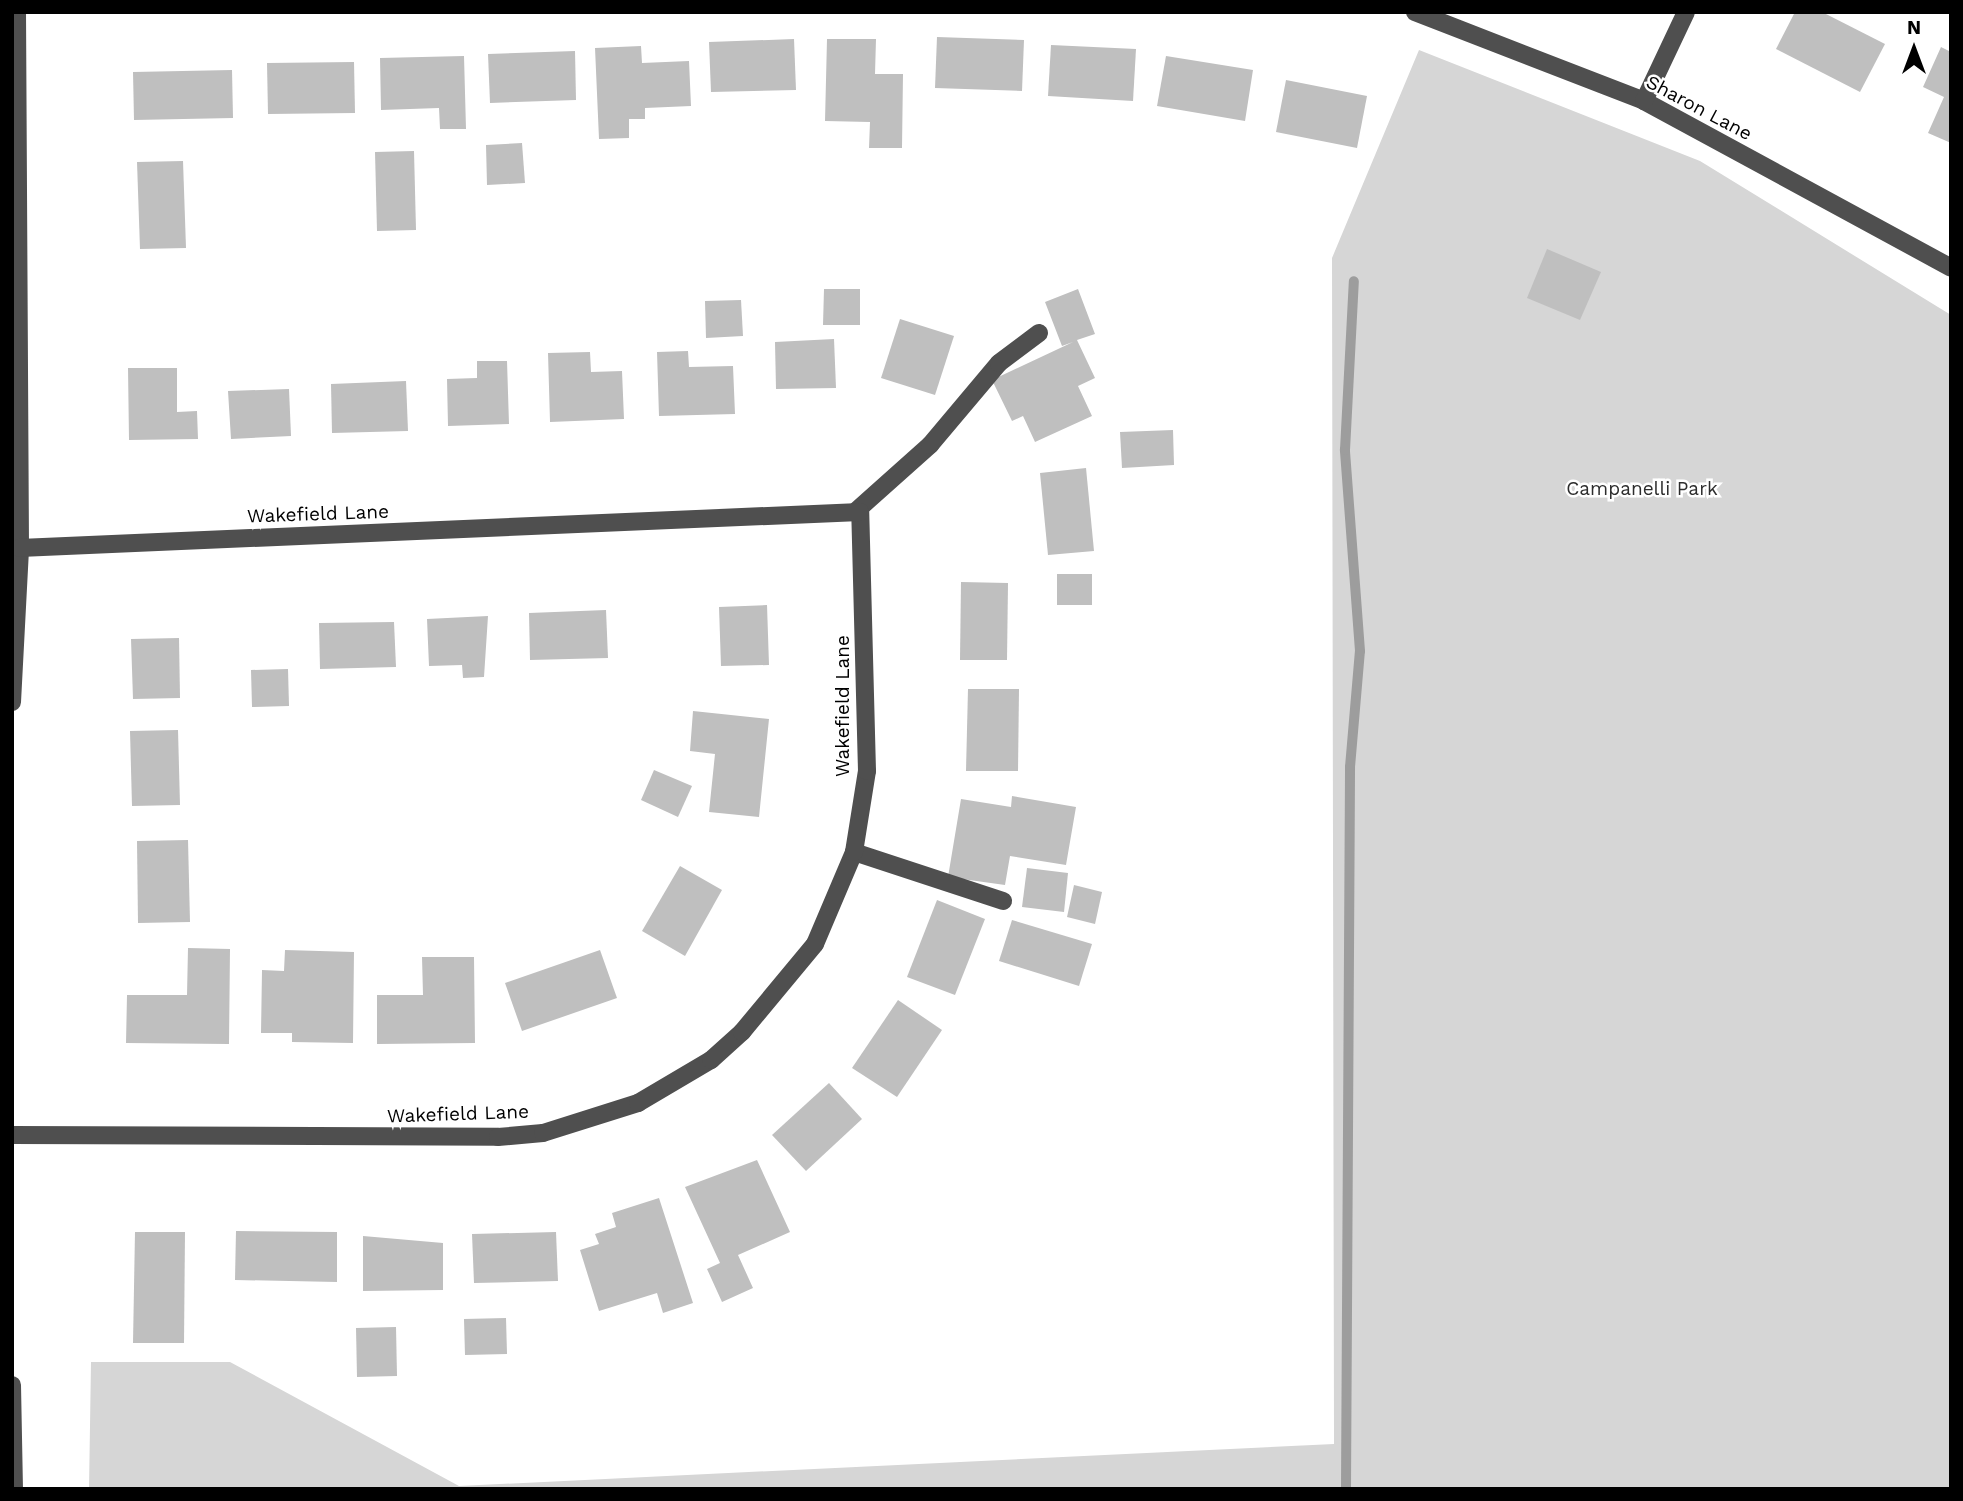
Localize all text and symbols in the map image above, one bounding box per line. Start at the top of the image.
north arrow [1879,14,1949,84]
text: N [1907,16,1921,39]
street label: Sharon Lane [1642,71,1756,145]
park label: Campanelli Park [1566,478,1718,500]
street label: Wakefield Lane [247,500,389,528]
street label: Wakefield Lane [832,635,854,777]
street label: Wakefield Lane [387,1100,529,1128]

